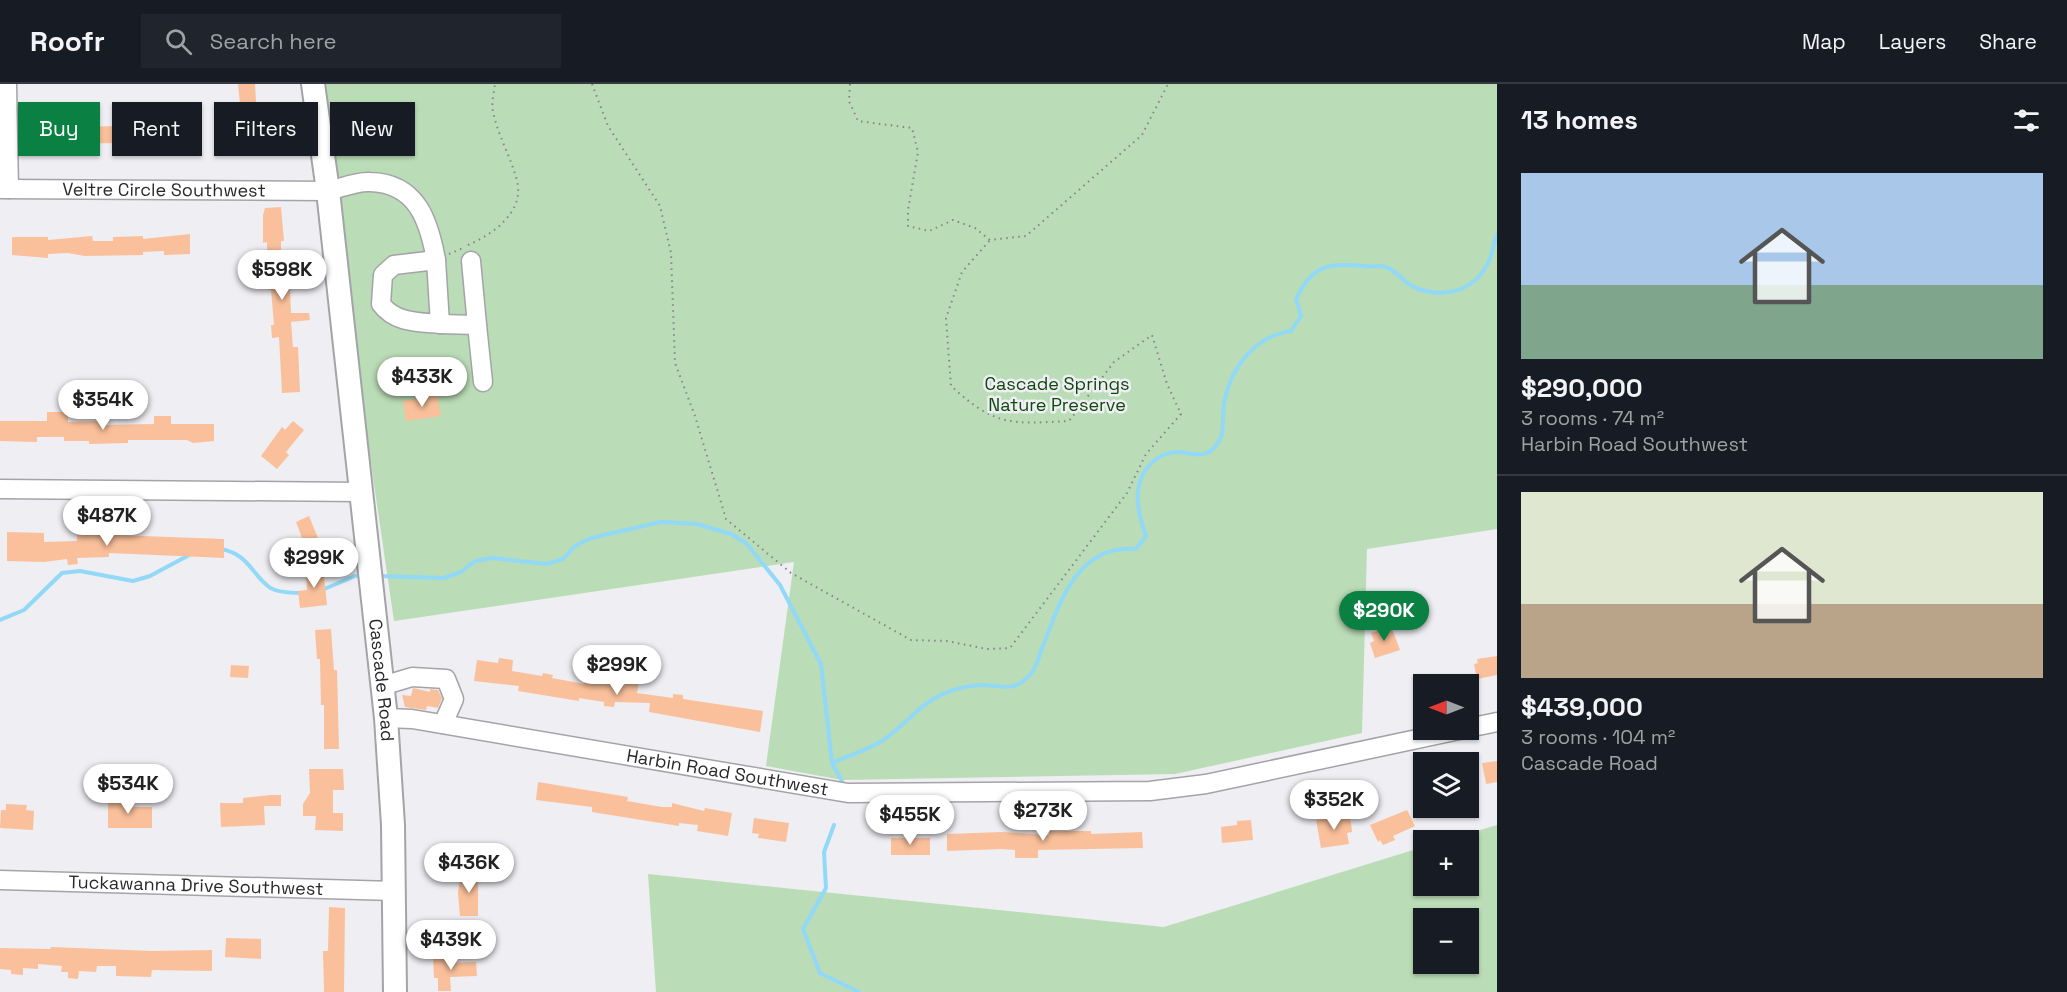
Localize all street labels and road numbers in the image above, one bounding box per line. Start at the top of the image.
street label: Veltre Circle Southwest [62,177,266,202]
street label: Cascade Road [364,617,400,742]
street label: Harbin Road Southwest [625,744,830,800]
street label: Tuckawanna Drive Southwest [68,870,324,900]

